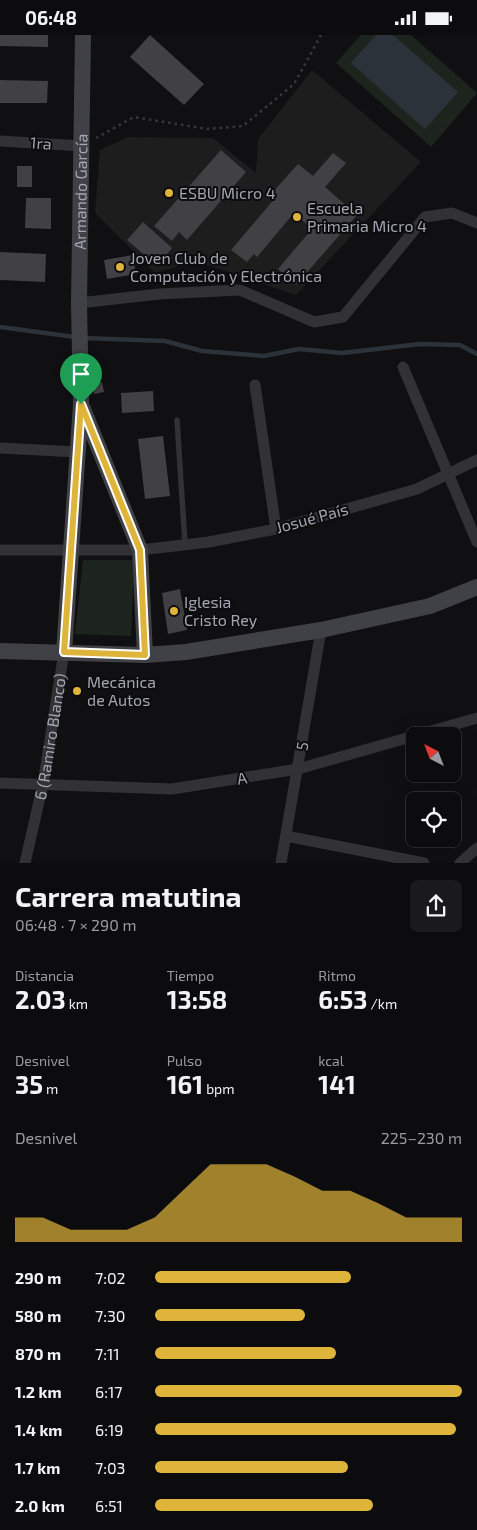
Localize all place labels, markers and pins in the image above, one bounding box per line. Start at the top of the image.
place label: ESBU Micro 4 [179,183,276,202]
marker: ESBU Micro 4 [163,187,175,199]
place label: Escuela Primaria Micro 4 [307,198,427,235]
marker: Escuela Primaria Micro 4 [291,211,303,223]
place label: Joven Club de Computación y Electrónica [130,248,322,285]
marker: Joven Club de Computación y Electrónica [114,261,126,273]
pin [60,353,102,404]
place label: Iglesia Cristo Rey [184,592,258,629]
marker: Iglesia Cristo Rey [168,605,180,617]
place label: Mecánica de Autos [87,672,156,709]
marker: Mecánica de Autos [71,685,83,697]

